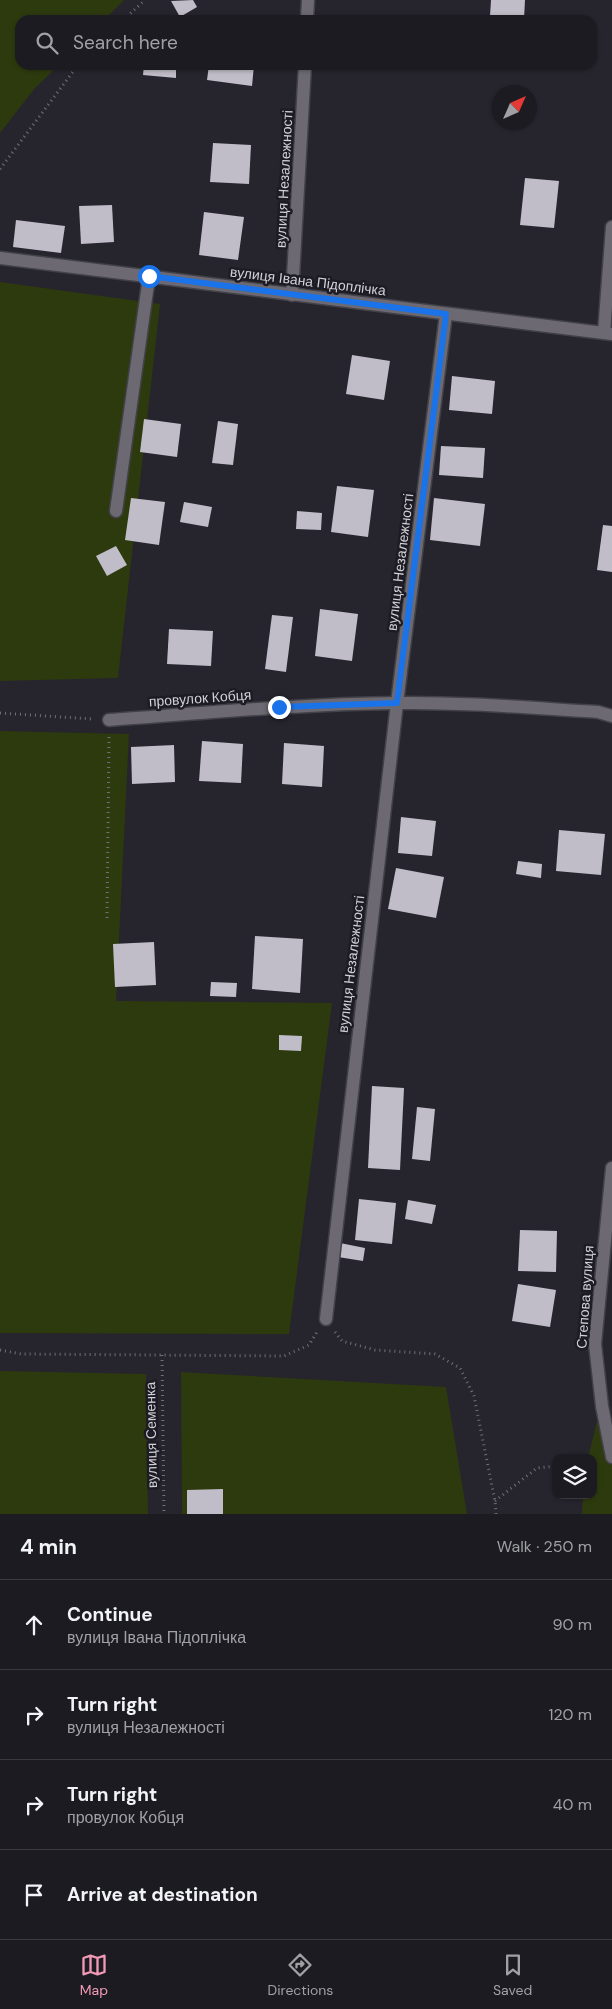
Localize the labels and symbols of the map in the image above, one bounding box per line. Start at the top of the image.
north arrow [492,85,537,130]
street label: вулиця Незалежності [271,110,297,248]
street label: вулиця Івана Підоплічка [229,263,387,300]
route start [138,265,161,288]
street label: вулиця Незалежності [383,492,417,632]
street label: провулок Кобця [148,685,252,711]
route end [268,696,291,719]
street label: вулиця Незалежності [334,894,368,1034]
street label: Степова вулиця [572,1245,598,1349]
street label: вулиця Семенка [141,1381,161,1488]

